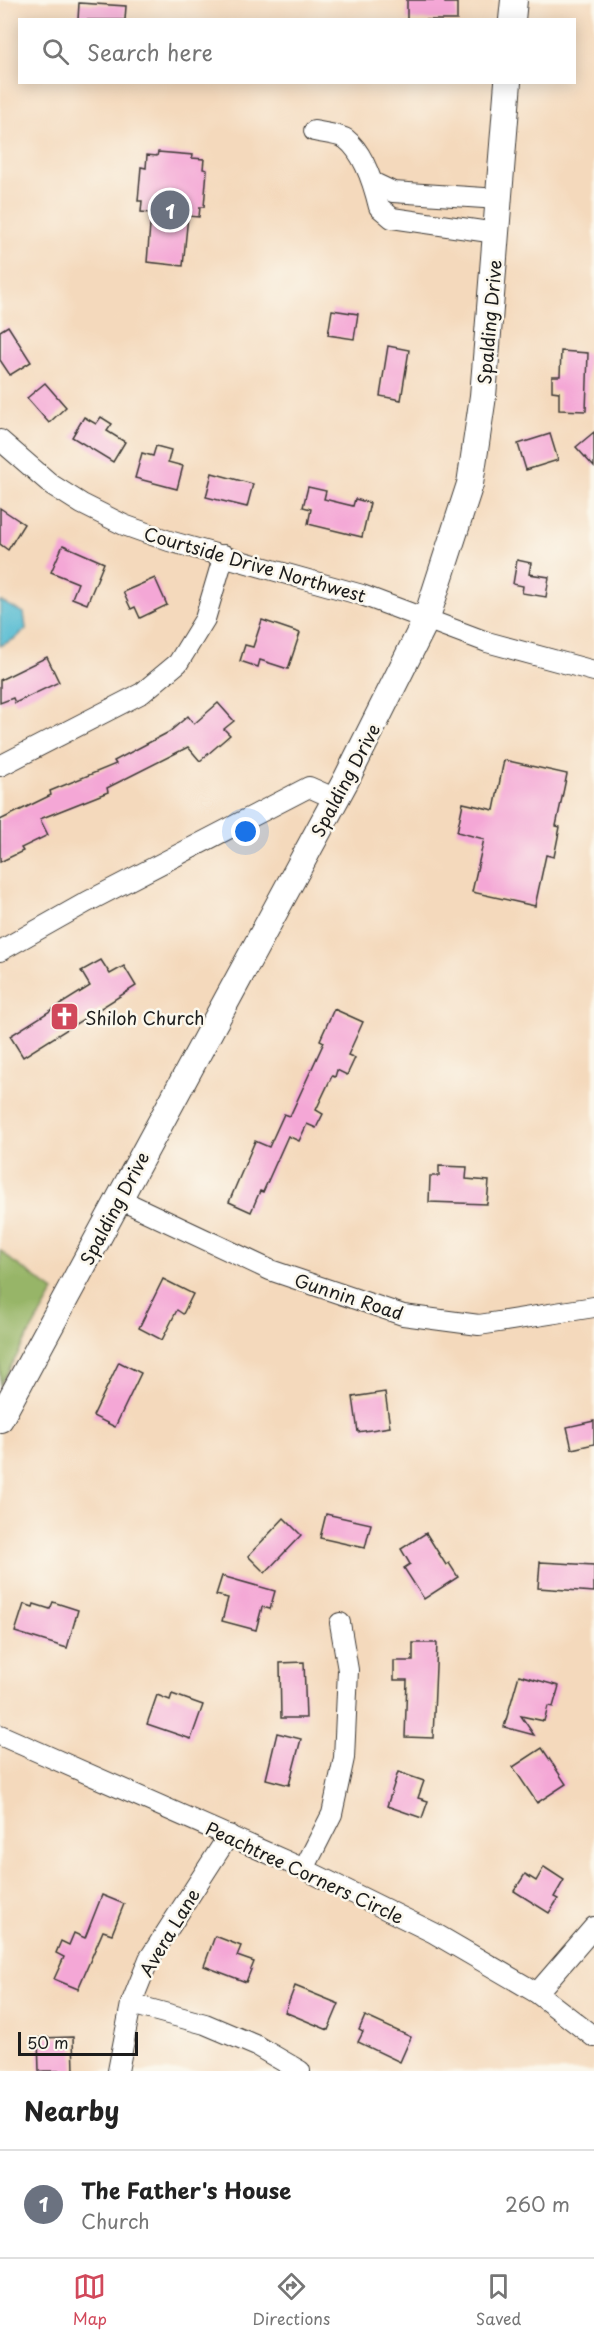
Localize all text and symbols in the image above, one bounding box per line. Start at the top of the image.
search box [18,18,576,84]
icon: search [39,35,72,68]
text: Search here [87,35,213,68]
pin: 1 [150,188,190,232]
street label: Spalding Drive [470,259,508,385]
street label: Courtside Drive Northwest [141,519,369,609]
street label: Spalding Drive [304,718,386,842]
your location [231,817,260,846]
church icon: Shiloh Church [48,1001,80,1033]
place label: Shiloh Church [85,1004,204,1031]
street label: Spalding Drive [73,1146,155,1270]
street label: Gunnin Road [291,1266,407,1326]
street label: Peachtree Corners Circle [201,1814,409,1930]
street label: Avera Lane [132,1883,206,1981]
scale bar [18,2029,138,2056]
text: 50 m [27,2030,68,2054]
text: Nearby [24,2091,119,2130]
text: The Father's House [81,2173,291,2206]
text: 1 [39,2189,48,2219]
text: 260 m [505,2189,570,2219]
text: Church [81,2206,150,2236]
tab: Map [73,2270,107,2330]
tab: Directions [252,2270,330,2330]
tab: Saved [476,2270,521,2330]

